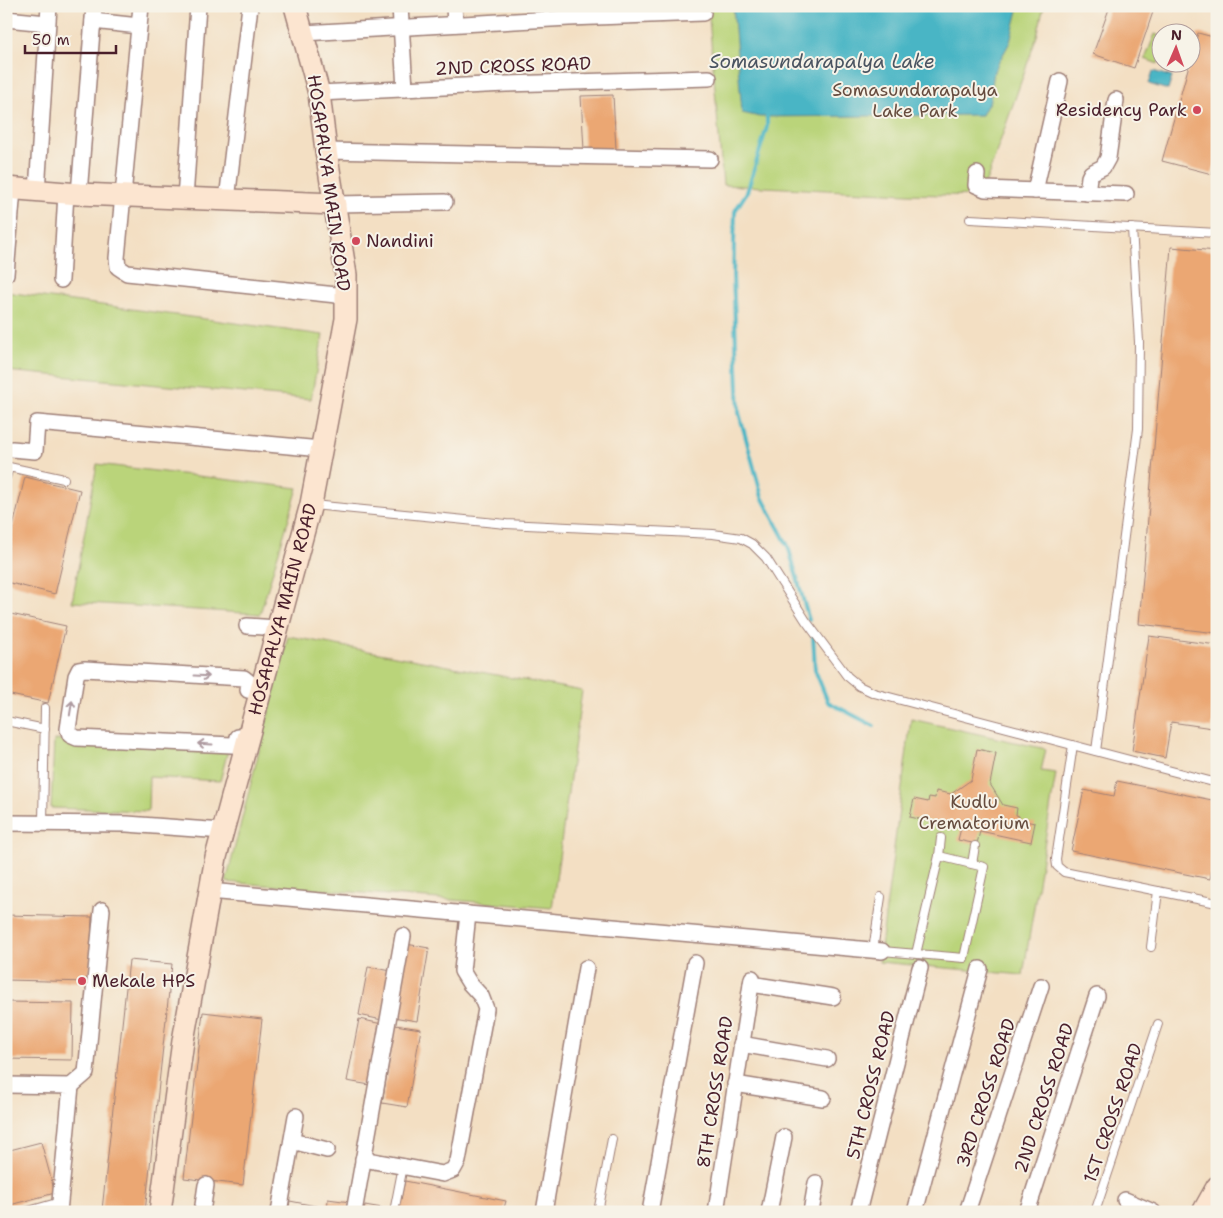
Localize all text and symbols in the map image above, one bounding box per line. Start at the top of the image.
scale bar [25,22,116,54]
north arrow [1150,22,1200,72]
text: N [1171,26,1182,44]
text: 50 m [32,30,70,50]
water label: Somasundarapalya Lake [709,49,935,74]
street label: 2ND CROSS ROAD [434,51,592,81]
street label: HOSAPALYA MAIN ROAD [302,73,356,293]
park label: Somasundarapalya Lake Park [832,78,998,123]
place label: Residency Park [1056,98,1187,122]
marker: Residency Park [1191,104,1203,116]
place label: Nandini [366,229,434,253]
marker: Nandini [350,235,362,247]
street label: HOSAPALYA MAIN ROAD [243,500,323,718]
one-way arrow [194,671,210,680]
one-way arrow [66,700,76,716]
one-way arrow [197,739,213,748]
park label: Kudlu Crematorium [919,790,1029,835]
place label: Mekale HPS [92,969,195,993]
marker: Mekale HPS [76,975,88,987]
street label: 5TH CROSS ROAD [841,1008,901,1162]
street label: 8TH CROSS ROAD [691,1014,739,1170]
street label: 3RD CROSS ROAD [951,1015,1021,1170]
street label: 2ND CROSS ROAD [1008,1020,1080,1176]
street label: 1ST CROSS ROAD [1078,1040,1148,1186]

